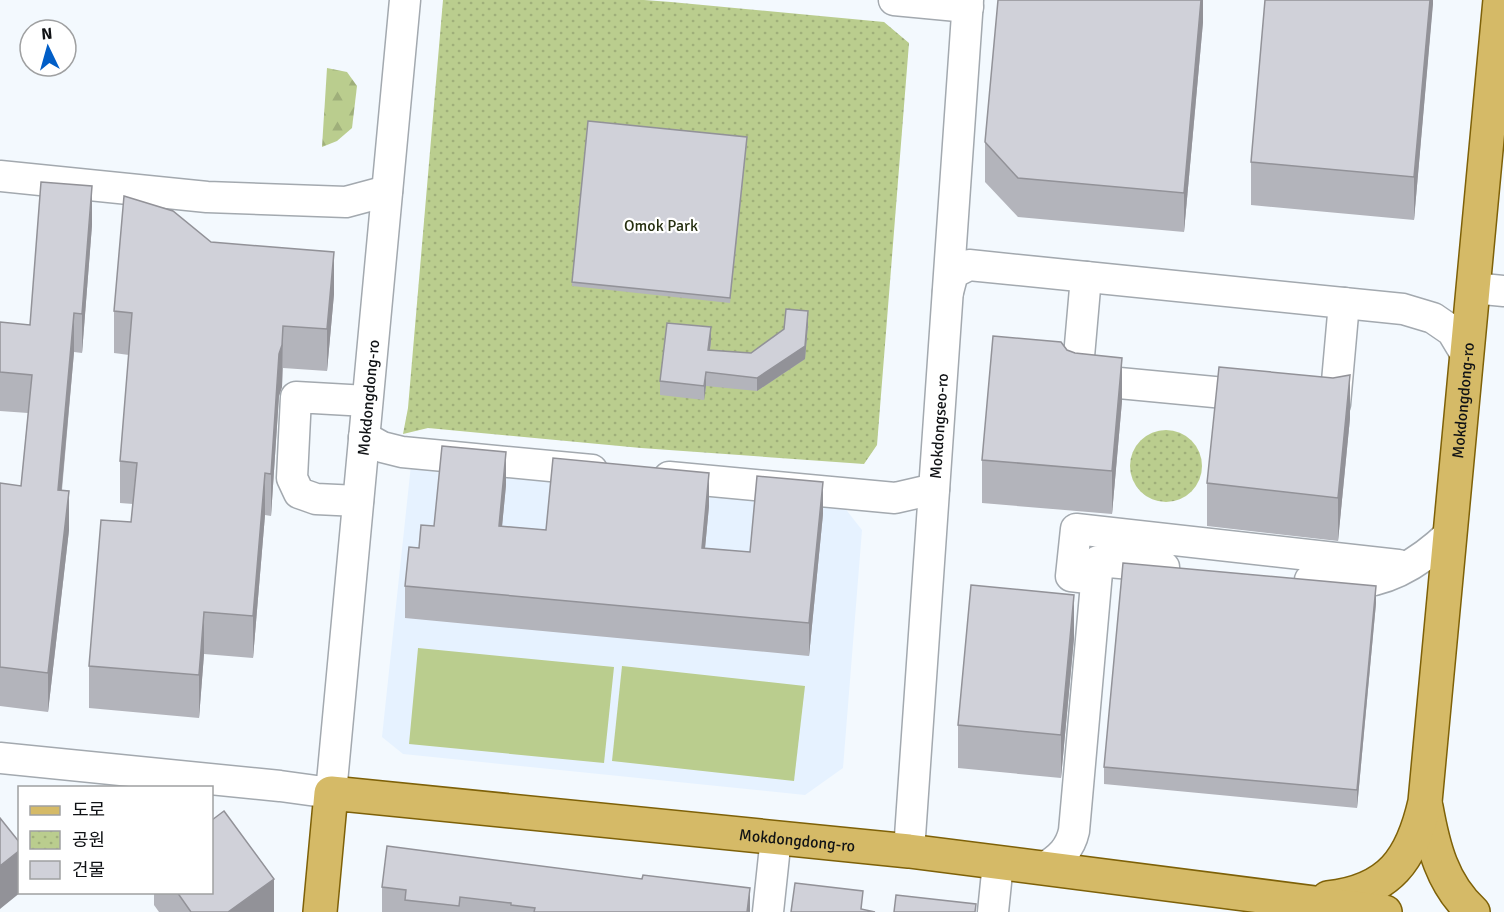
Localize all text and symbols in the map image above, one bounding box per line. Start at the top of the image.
north arrow [18,18,78,78]
text: N [40,24,53,45]
park label: Omok Park [624,216,698,236]
street label: Mokdongdong-ro [354,339,384,457]
street label: Mokdongdong-ro [1448,341,1479,459]
street label: Mokdongseo-ro [926,373,953,480]
legend [18,786,213,894]
text: 도로 [72,799,105,821]
street label: Mokdongdong-ro [738,825,856,857]
text: 공원 [72,829,105,851]
text: 건물 [72,859,105,881]

